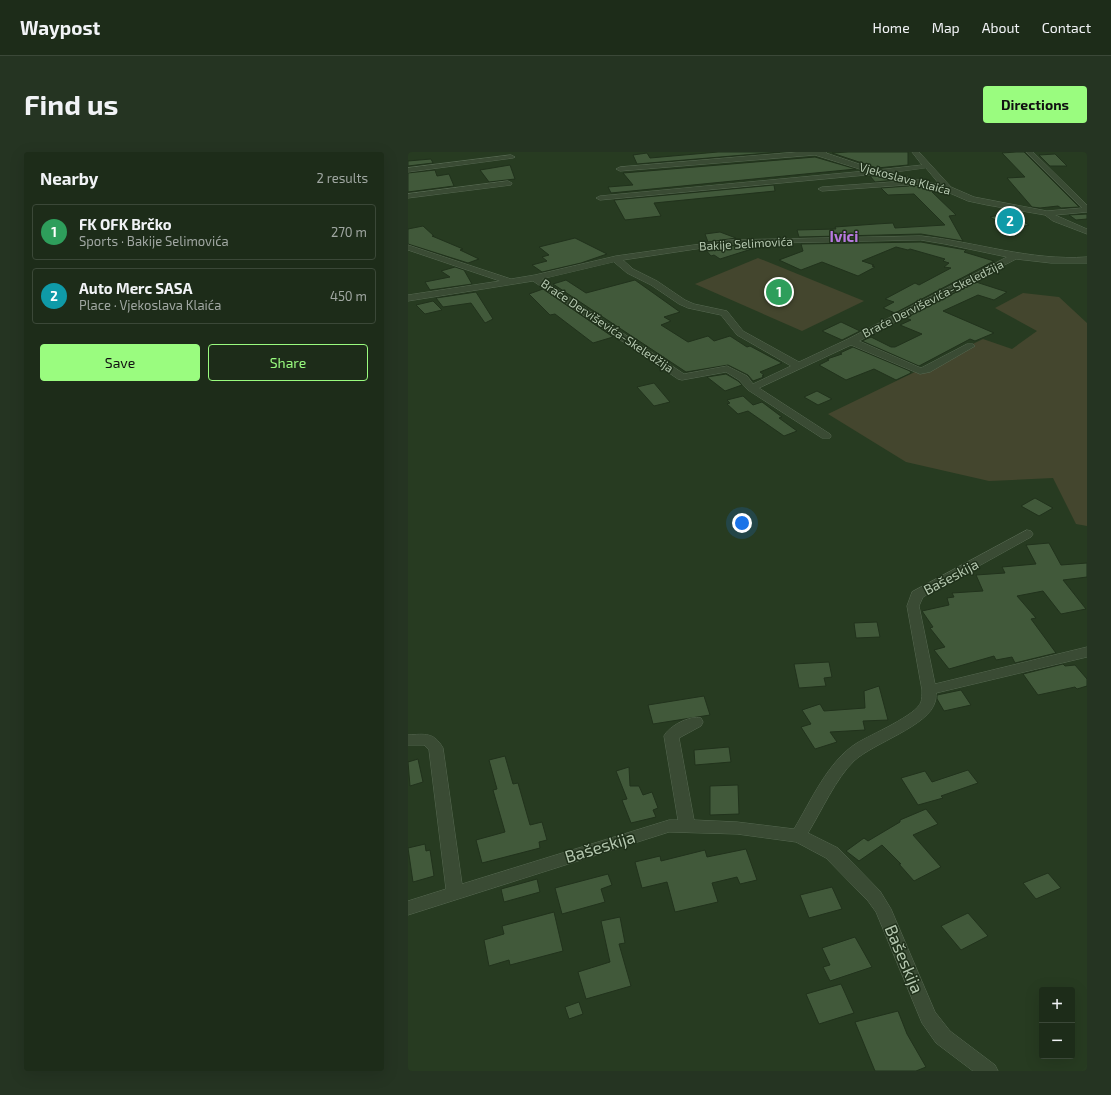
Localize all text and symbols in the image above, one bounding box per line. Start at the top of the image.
text: Waypost [20,16,100,39]
text: Home [873,19,910,36]
text: Map [932,19,960,36]
text: About [982,19,1020,36]
text: Contact [1042,19,1091,36]
button: Directions [983,86,1087,123]
text: Find us [24,87,118,121]
street label: Vjekoslava Klaića [858,159,952,198]
text: Nearby [40,168,98,188]
text: 2 results [316,170,368,186]
pin: 2 [997,206,1023,236]
text: FK OFK Brčko [79,215,172,233]
text: 1 [51,224,57,240]
text: 270 m [331,224,367,240]
district label: Ivici [830,227,858,245]
text: Sports · Bakije Selimovića [79,233,229,249]
street label: Bakije Selimovića [699,234,793,253]
street label: Braće Derviševića-Skeledžija [860,256,1006,341]
street label: Braće Derviševića-Skeledžija [538,276,676,376]
pin: 1 [766,277,792,307]
text: Auto Merc SASA [79,279,192,297]
text: 2 [50,288,58,304]
text: 450 m [330,288,367,304]
text: Place · Vjekoslava Klaića [79,297,221,313]
button: Save [40,344,200,381]
button: Share [208,344,368,381]
your location [732,513,752,533]
street label: Bašeskija [920,555,981,598]
street label: Bašeskija [562,826,638,867]
street label: Bašeskija [881,921,928,996]
map controls [1039,987,1075,1059]
button: + [1039,987,1075,1023]
button: − [1039,1023,1075,1059]

